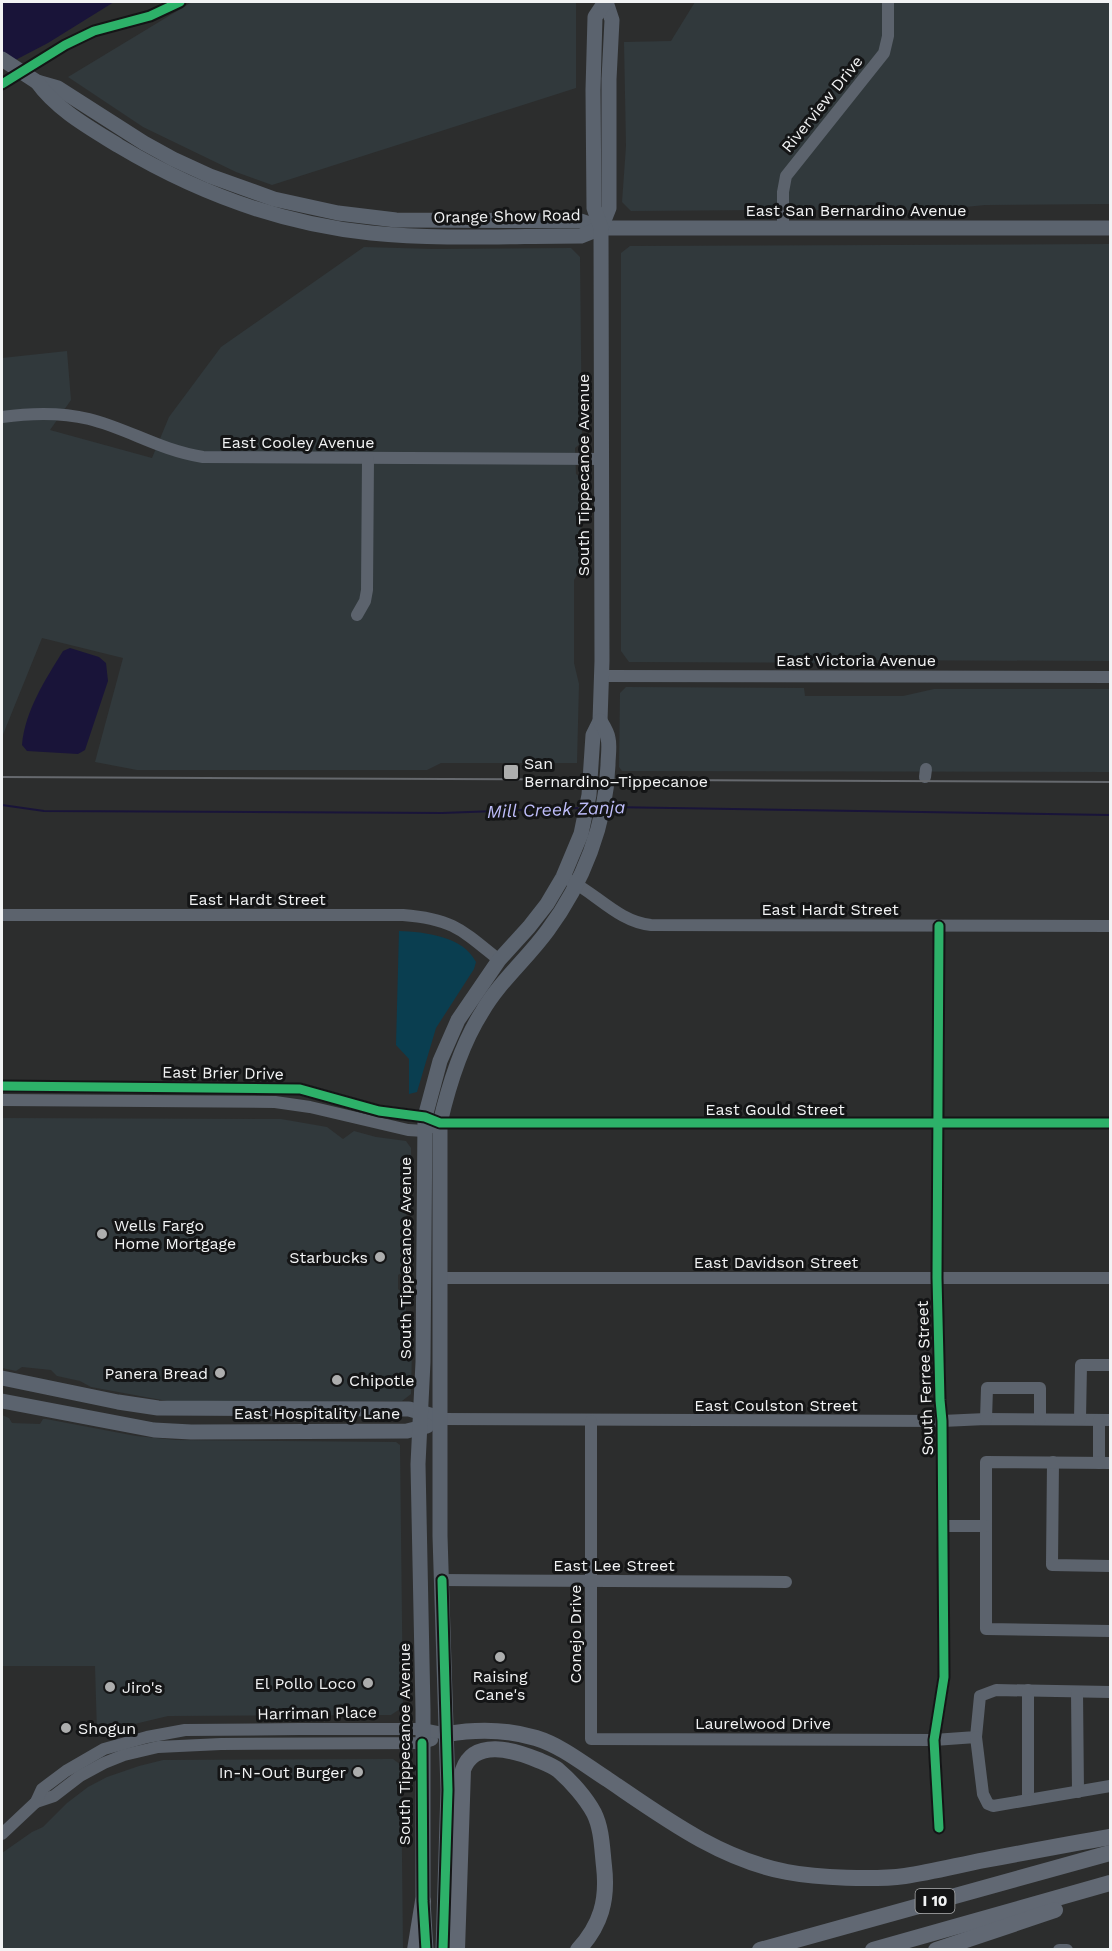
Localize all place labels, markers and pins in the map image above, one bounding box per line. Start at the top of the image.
place label: San Bernardino–Tippecanoe [524,754,708,791]
marker: San Bernardino–Tippecanoe [502,763,520,781]
place label: Wells Fargo Home Mortgage [114,1216,236,1253]
marker: Wells Fargo Home Mortgage [95,1227,109,1241]
place label: Starbucks [289,1248,368,1267]
marker: Starbucks [373,1250,387,1264]
place label: Panera Bread [105,1364,208,1383]
marker: Panera Bread [213,1366,227,1380]
place label: Chipotle [349,1371,414,1390]
marker: Chipotle [330,1373,344,1387]
marker: Raising Cane's [493,1650,507,1664]
place label: Raising Cane's [472,1667,528,1704]
place label: El Pollo Loco [254,1674,356,1693]
marker: El Pollo Loco [361,1676,375,1690]
place label: Jiro's [122,1678,163,1697]
marker: Jiro's [103,1680,117,1694]
place label: Shogun [78,1719,136,1738]
marker: Shogun [59,1721,73,1735]
place label: In-N-Out Burger [219,1763,346,1782]
marker: In-N-Out Burger [351,1765,365,1779]

